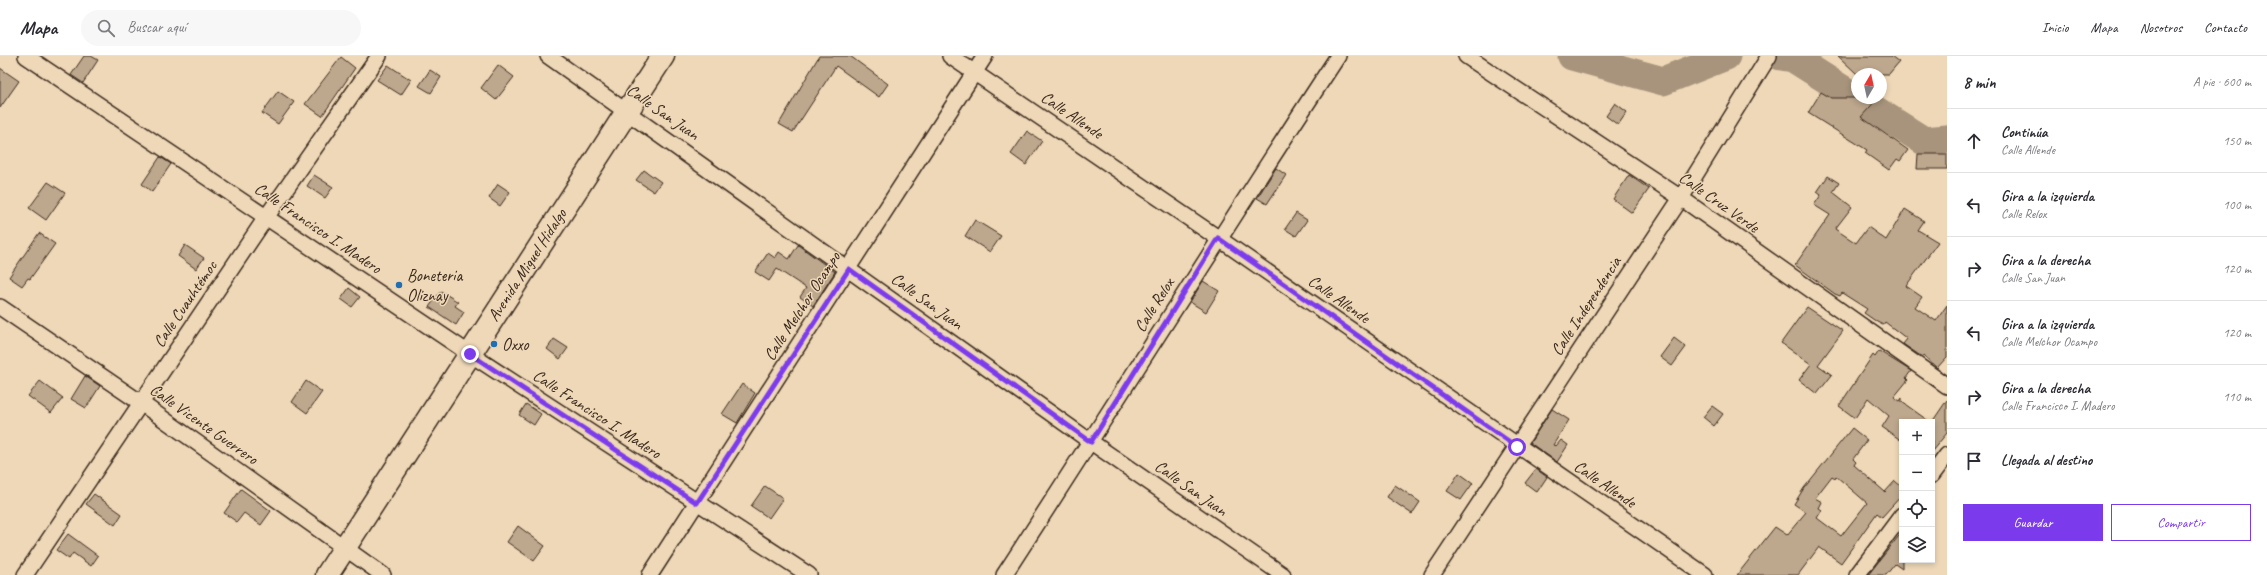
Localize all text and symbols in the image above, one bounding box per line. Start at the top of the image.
search box [81,10,361,46]
text: Mapa [20,16,57,40]
icon: search [95,17,117,39]
text: Buscar aquí [127,18,186,37]
text: Inicio [2042,19,2069,36]
text: Mapa [2091,19,2118,36]
text: Nosotros [2140,19,2182,36]
text: Contacto [2204,19,2247,36]
north arrow [1851,68,1887,104]
text: 8 min [1963,72,1996,93]
text: A pie · 600 m [2193,74,2251,90]
street label: Calle San Juan [623,79,704,145]
street label: Calle Allende [1037,87,1108,144]
text: Continúa [2001,123,2048,142]
icon: ahead [1963,130,1985,152]
text: 150 m [2223,133,2251,149]
text: Calle Allende [2001,142,2055,158]
street label: Calle Cruz Verde [1675,167,1764,238]
street label: Calle Francisco I. Madero [250,178,386,279]
text: Gira a la izquierda [2001,187,2094,206]
icon: left [1963,194,1985,216]
text: 100 m [2223,197,2251,213]
street label: Avenida Miguel Hidalgo [483,204,572,325]
text: Calle Relox [2001,206,2047,222]
street label: Calle Melchor Ocampo [759,247,846,364]
street label: Calle Independencia [1546,251,1627,359]
text: Gira a la derecha [2001,251,2090,270]
street label: Calle Cuauhtémoc [148,256,222,351]
icon: right [1963,258,1985,280]
text: 120 m [2223,261,2251,277]
place label: Boneteria Oliznay [407,265,463,306]
street label: Calle San Juan [887,268,968,335]
street label: Calle Allende [1304,270,1375,329]
text: Calle San Juan [2001,270,2065,286]
street label: Calle Relox [1129,273,1179,336]
marker: Boneteria Oliznay [394,280,404,290]
text: Gira a la izquierda [2001,315,2094,334]
icon: left [1963,322,1985,344]
text: 120 m [2223,325,2251,341]
place label: Oxxo [502,334,530,355]
text: Calle Melchor Ocampo [2001,334,2097,350]
marker: Oxxo [489,339,499,349]
route end [461,345,479,363]
street label: Calle Francisco I. Madero [529,365,666,464]
street label: Calle Vicente Guerrero [146,379,263,470]
text: Gira a la derecha [2001,379,2090,398]
icon: right [1963,386,1985,408]
text: 110 m [2223,389,2251,405]
text: Calle Francisco I. Madero [2001,398,2115,414]
map controls [1899,419,1935,563]
button: + [1899,419,1935,455]
route start [1508,438,1526,456]
icon: arrive [1963,450,1985,472]
text: Llegada al destino [2001,451,2092,470]
street label: Calle San Juan [1151,455,1232,521]
button: − [1899,455,1935,491]
street label: Calle Allende [1570,456,1641,513]
button: locate [1899,491,1935,527]
button: Guardar [1963,504,2103,541]
button: Compartir [2111,504,2251,541]
button: layers [1899,527,1935,563]

